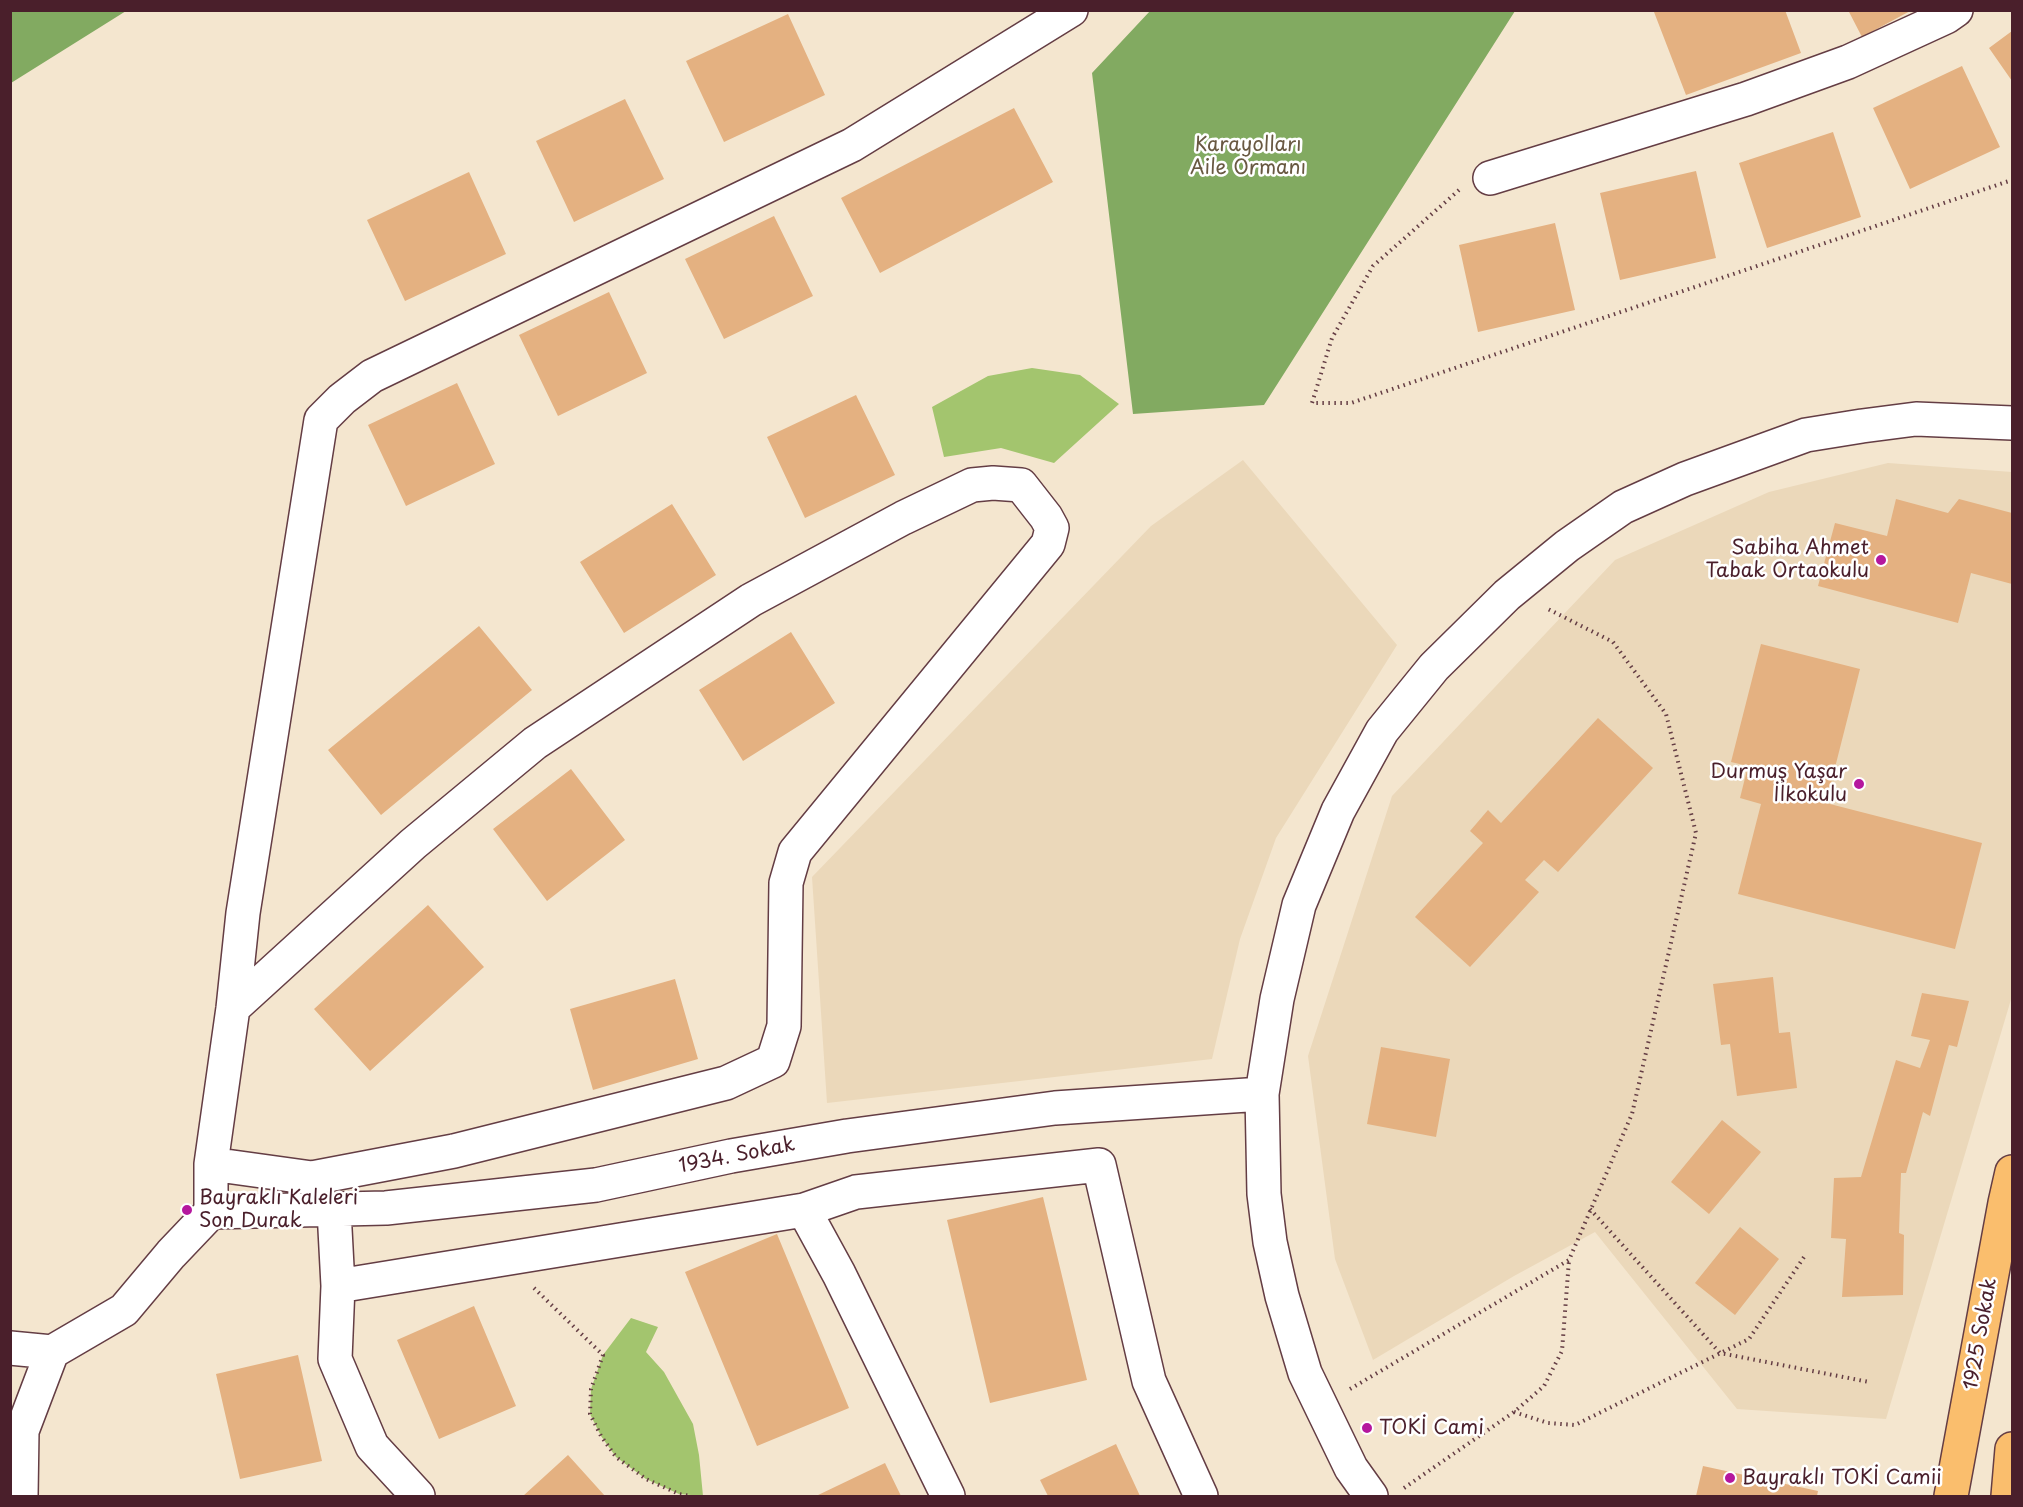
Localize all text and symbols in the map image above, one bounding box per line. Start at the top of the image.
park label: Karayolları Aile Ormanı [1190,133,1306,180]
place label: Sabiha Ahmet Tabak Ortaokulu [1706,536,1869,583]
marker: Sabiha Ahmet Tabak Ortaokulu [1874,553,1888,567]
place label: Durmuş Yaşar İlkokulu [1711,760,1847,807]
marker: Durmuş Yaşar İlkokulu [1852,777,1866,791]
street label: 1934. Sokak [677,1133,797,1179]
place label: Bayraklı Kaleleri Son Durak [199,1186,358,1233]
marker: Bayraklı Kaleleri Son Durak [180,1203,194,1217]
street label: 1925 Sokak [1959,1276,2003,1392]
place label: TOKİ Cami [1379,1416,1484,1440]
marker: TOKİ Cami [1360,1421,1374,1435]
place label: Bayraklı TOKİ Camii [1742,1466,1942,1490]
marker: Bayraklı TOKİ Camii [1723,1471,1737,1485]

